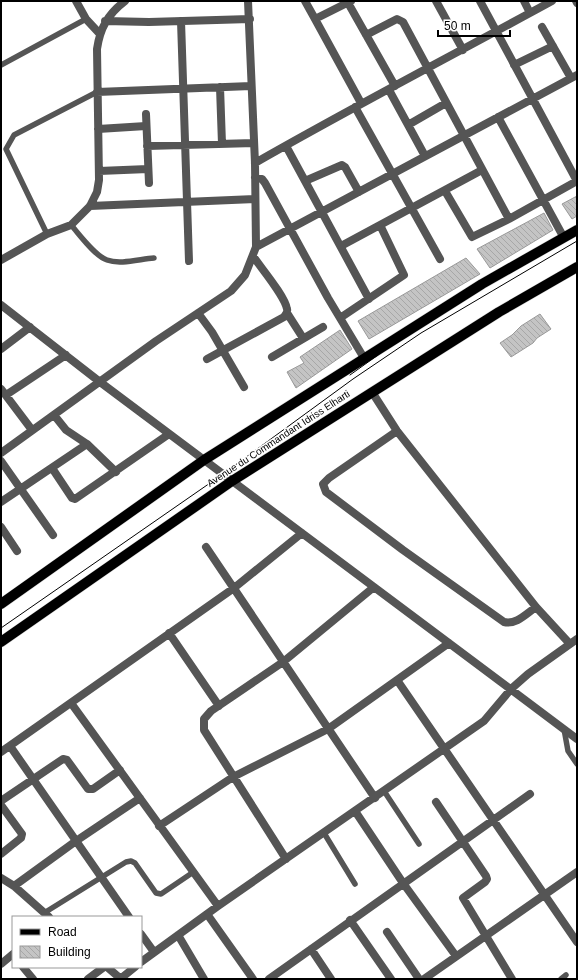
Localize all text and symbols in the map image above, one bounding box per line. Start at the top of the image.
scale bar [438,12,510,38]
text: 50 m [444,19,471,33]
street label: Avenue du Commandant Idriss Elharti [205,388,352,489]
legend [12,916,142,968]
text: Road [48,925,77,939]
text: Building [48,945,91,959]

